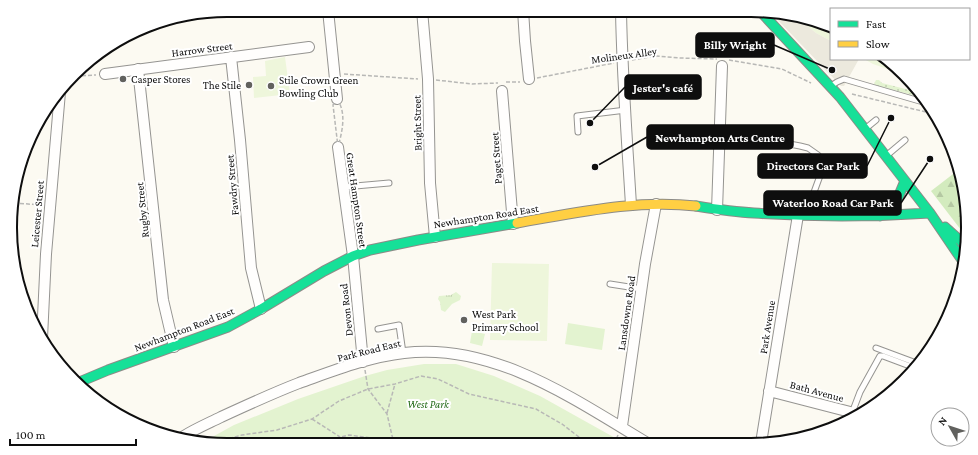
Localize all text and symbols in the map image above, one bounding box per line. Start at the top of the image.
legend [830,8,970,60]
text: Fast [866,17,887,31]
callout: Billy Wright [696,33,774,57]
text: Slow [866,37,890,51]
text: Billy Wright [704,38,767,52]
street label: Harrow Street [171,39,233,59]
street label: Molineux Alley [590,44,659,67]
place label: Casper Stores [131,73,190,86]
marker: Casper Stores [118,74,128,84]
place label: Stile Crown Green Bowling Club [279,74,358,100]
callout: Jester's café [625,75,701,99]
place label: The Stile [203,79,241,91]
marker: The Stile [244,80,254,90]
marker: Stile Crown Green Bowling Club [266,81,276,91]
text: Jester's café [631,81,693,95]
street label: Bright Street [411,95,424,151]
callout: Newhampton Arts Centre [647,125,793,149]
street label: Paget Street [488,131,505,184]
text: Newhampton Arts Centre [655,131,785,145]
street label: Great Hampton Street [343,152,370,249]
street label: Fawdry Street [223,154,242,216]
callout: Directors Car Park [758,154,867,178]
text: Directors Car Park [766,159,860,173]
street label: Leicester Street [28,180,46,248]
street label: Rugby Street [133,181,152,238]
callout: Waterloo Road Car Park [764,191,901,215]
text: Waterloo Road Car Park [771,196,894,210]
street label: Newhampton Road East [433,202,540,231]
street label: Lansdowne Road [615,275,637,351]
street label: Devon Road [337,283,355,337]
street label: Park Avenue [757,299,777,355]
street label: Newhampton Road East [132,304,236,355]
place label: West Park Primary School [472,308,539,334]
marker: West Park Primary School [459,315,469,325]
street label: Park Road East [336,336,402,364]
street label: Bath Avenue [789,378,845,404]
park label: West Park [407,398,450,410]
north arrow [930,407,970,447]
text: N [935,414,950,427]
scale bar [10,421,136,447]
text: 100 m [16,428,46,442]

